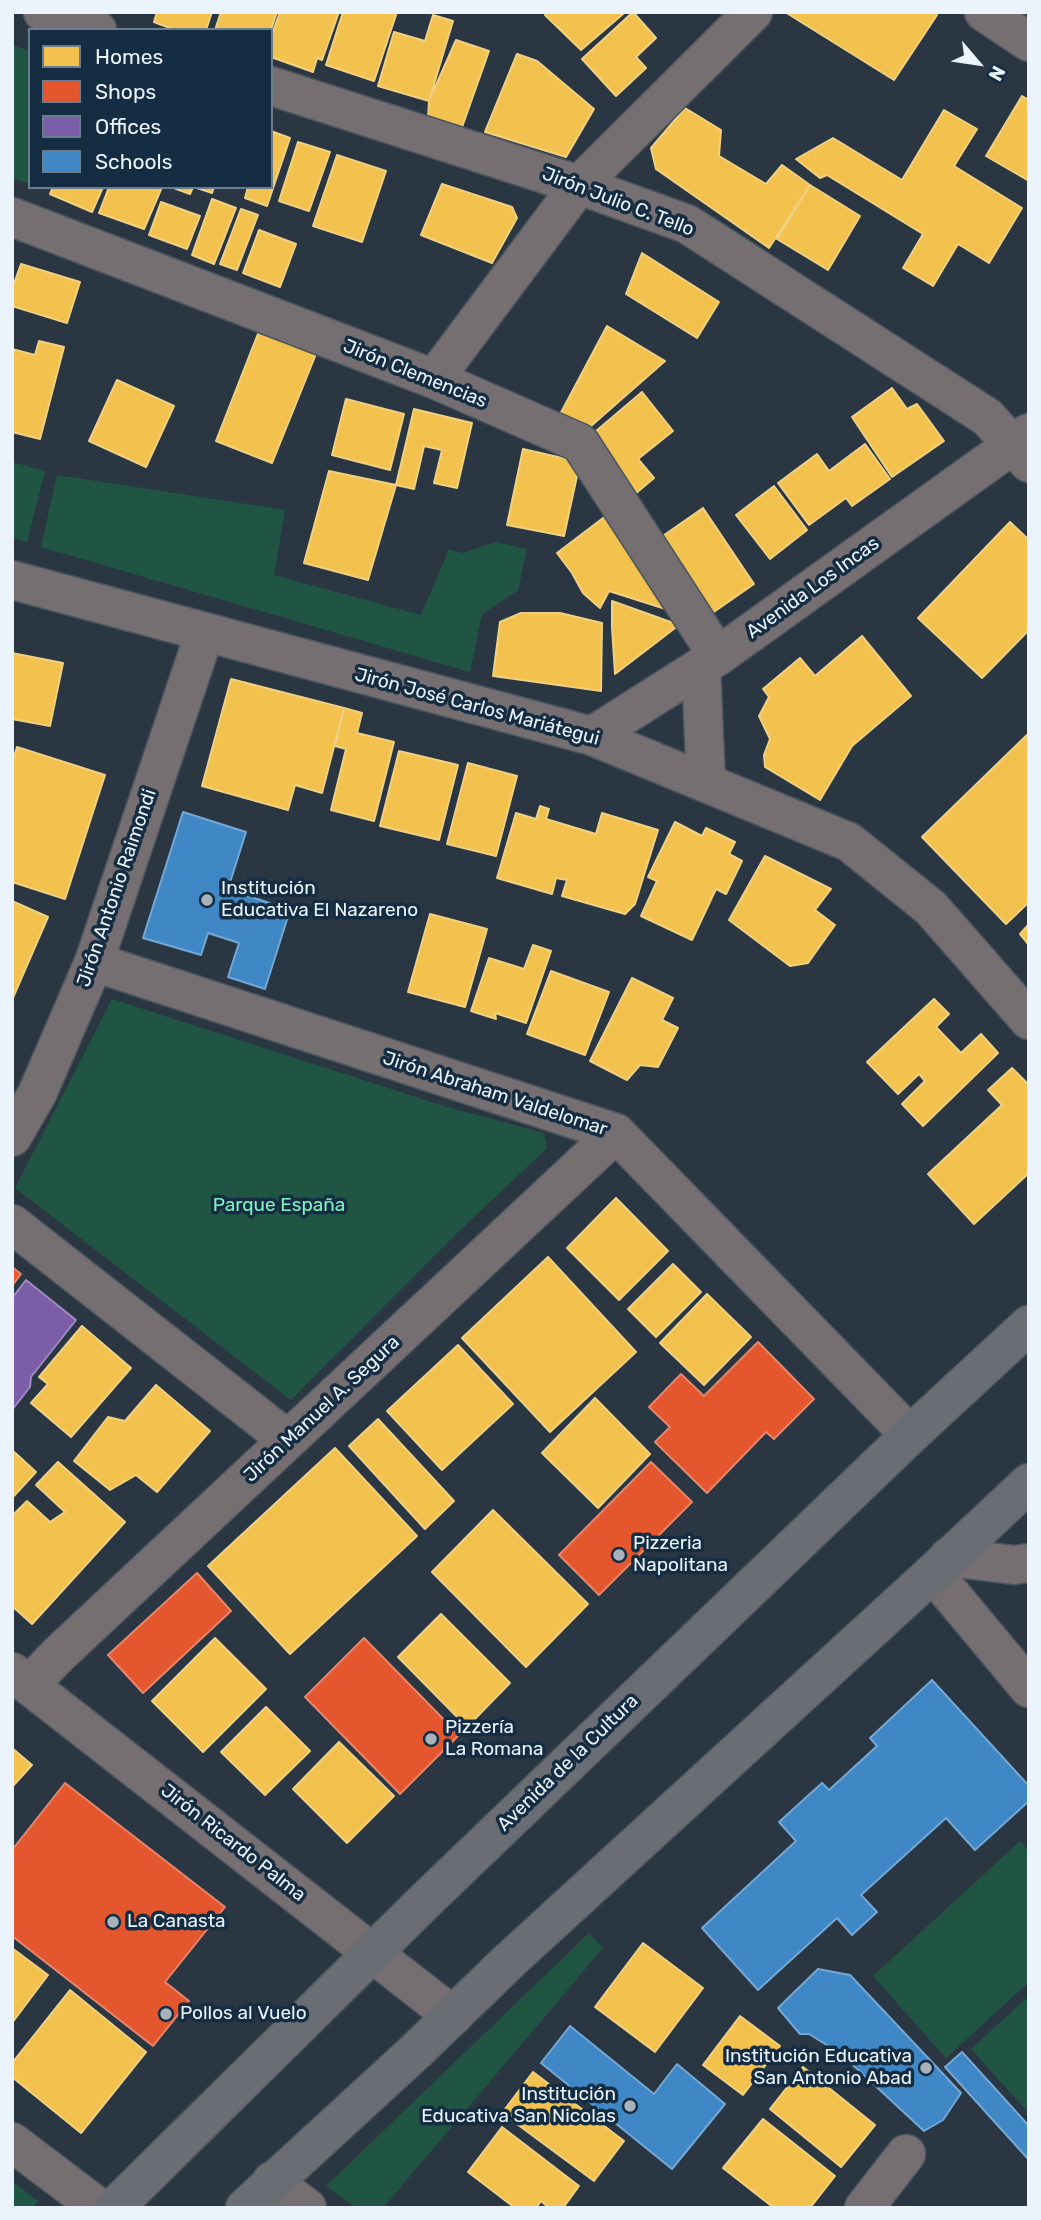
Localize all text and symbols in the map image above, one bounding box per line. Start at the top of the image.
legend [28,28,273,189]
north arrow [943,28,1013,98]
text: Homes [95,44,163,69]
text: N [983,62,1010,85]
text: Shops [95,79,156,104]
text: Offices [95,114,161,139]
text: Schools [95,149,172,174]
street label: Jirón Julio C. Tello [539,163,697,241]
street label: Jirón Clemencias [340,335,490,413]
street label: Avenida Los Incas [742,532,884,644]
street label: Jirón José Carlos Mariátegui [352,663,602,751]
street label: Jirón Antonio Raimondi [72,786,162,990]
place label: Institución Educativa El Nazareno [221,878,418,922]
marker: Institución Educativa El Nazareno [199,892,215,908]
street label: Jirón Abraham Valdelomar [380,1047,610,1141]
park label: Parque España [213,1195,345,1217]
street label: Jirón Manuel A. Segura [240,1331,404,1487]
place label: Pizzeria Napolitana [633,1533,728,1577]
marker: Pizzeria Napolitana [611,1547,627,1563]
street label: Avenida de la Cultura [493,1690,643,1836]
place label: Pizzería La Romana [445,1717,543,1761]
marker: Pizzería La Romana [423,1731,439,1747]
street label: Jirón Ricardo Palma [156,1779,310,1907]
place label: La Canasta [127,1911,226,1933]
marker: La Canasta [105,1914,121,1930]
place label: Pollos al Vuelo [180,2003,307,2025]
marker: Pollos al Vuelo [158,2006,174,2022]
place label: Institución Educativa San Antonio Abad [725,2046,912,2090]
marker: Institución Educativa San Antonio Abad [918,2060,934,2076]
place label: Institución Educativa San Nicolas [421,2084,616,2128]
marker: Institución Educativa San Nicolas [622,2098,638,2114]

